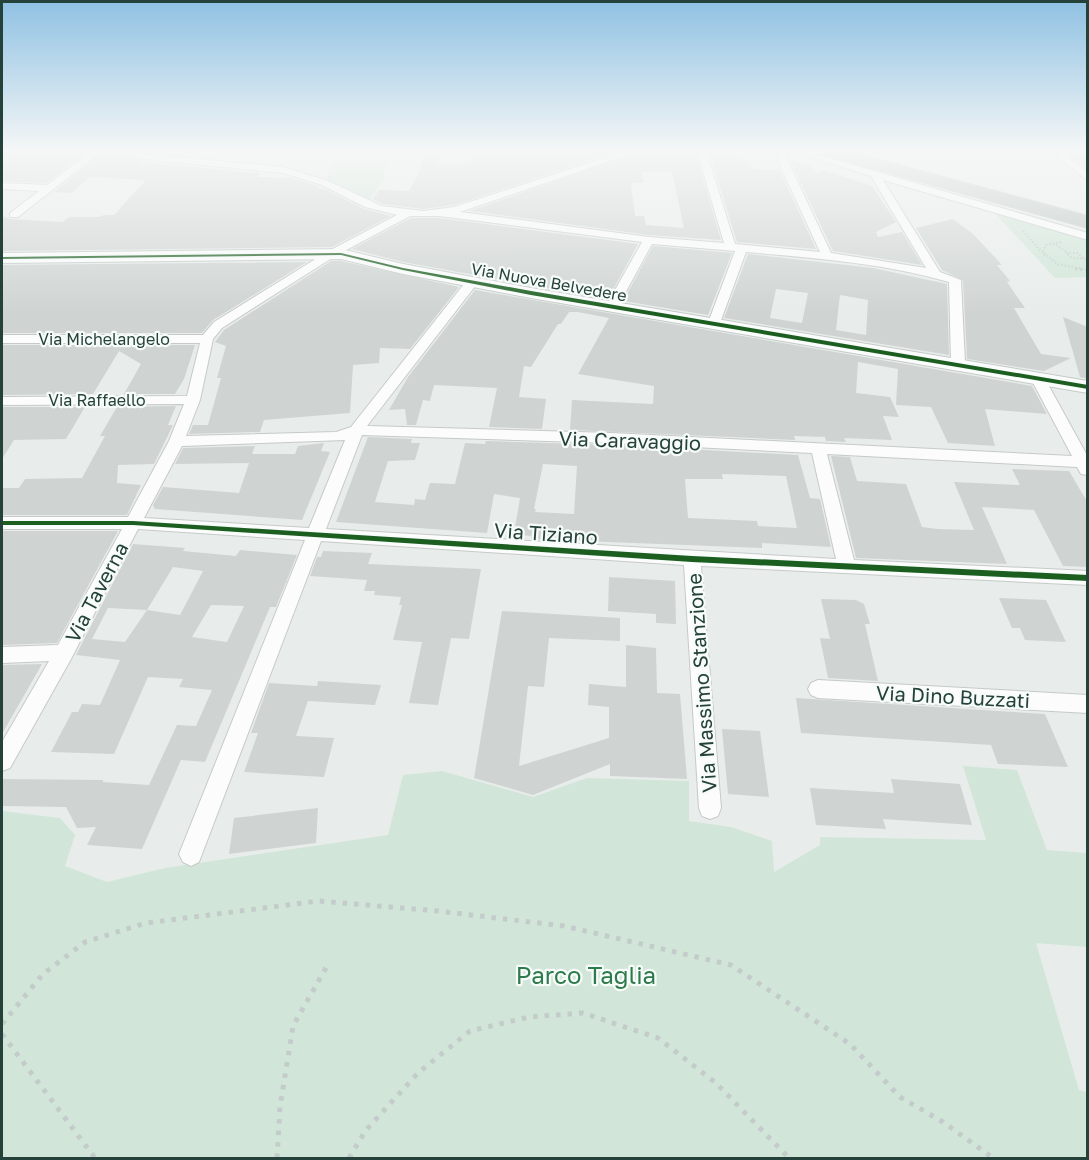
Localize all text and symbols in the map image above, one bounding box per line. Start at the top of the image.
street label: Via Nuova Belvedere [470,258,628,306]
street label: Via Michelangelo [38,329,170,349]
street label: Via Raffaello [48,390,146,410]
street label: Via Caravaggio [558,426,702,454]
street label: Via Tiziano [493,517,599,549]
street label: Via Taverna [59,538,133,646]
street label: Via Massimo Stanzione [681,572,721,794]
street label: Via Dino Buzzati [875,680,1031,712]
park label: Parco Taglia [516,960,656,989]

